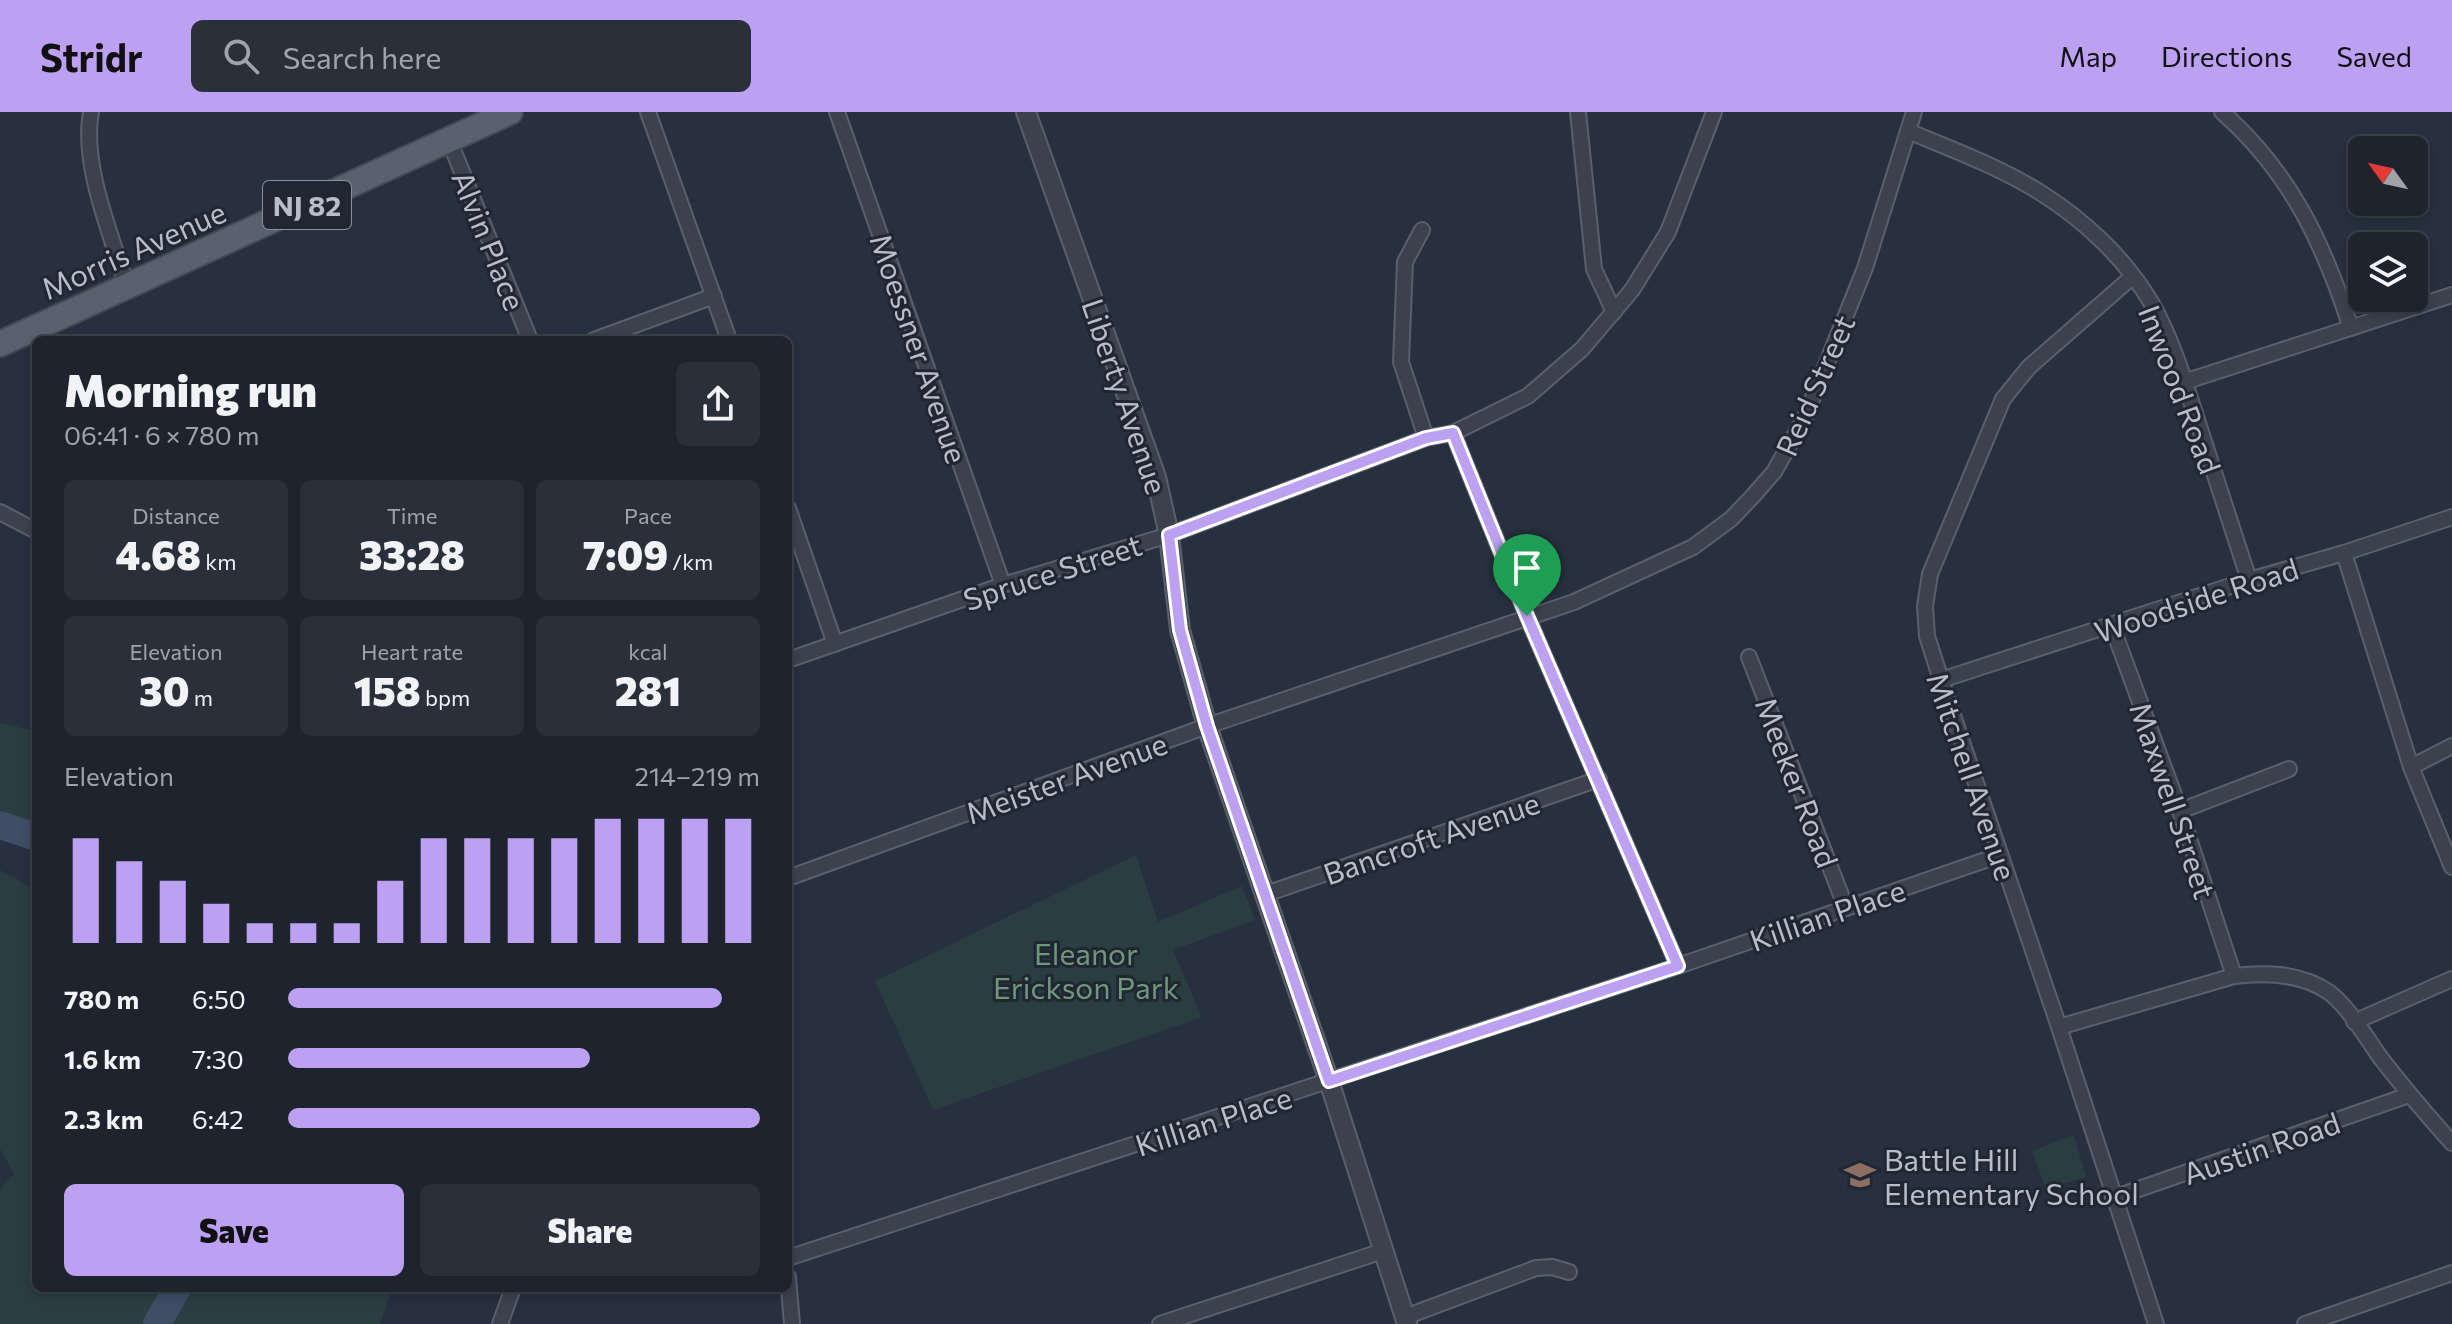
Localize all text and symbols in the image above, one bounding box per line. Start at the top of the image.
search box [191,20,751,92]
text: Stridr [40,33,143,80]
icon: search [219,34,263,78]
text: Search here [283,38,441,75]
text: Map [2059,39,2117,73]
text: Directions [2161,39,2292,73]
text: Saved [2336,39,2412,73]
north arrow [2348,136,2428,216]
map controls [2348,136,2428,312]
street label: Alvin Place [445,165,535,315]
road number: NJ 82 [263,181,351,229]
street label: Morris Avenue [35,192,231,306]
street label: Moessner Avenue [863,228,977,468]
button: layers [2348,232,2428,312]
street label: Liberty Avenue [1075,294,1177,498]
street label: Inwood Road [2132,299,2230,479]
street label: Reid Street [1766,309,1862,461]
text: Morning run [64,362,317,416]
button: share [676,362,760,446]
text: 06:41 · 6 × 780 m [64,419,259,450]
text: Distance [132,502,220,529]
text: Time [387,502,437,529]
text: Pace [624,502,672,529]
street label: Spruce Street [958,525,1146,617]
text: 4.68 [116,529,201,578]
text: 33:28 [359,529,465,578]
text: 7:09 [583,529,668,578]
pin [1493,534,1561,616]
icon: arrive [1505,546,1549,590]
text: km [201,548,236,575]
text: /km [668,548,713,575]
street label: Woodside Road [2089,549,2303,649]
text: Elevation [130,638,222,665]
text: Heart rate [361,638,463,665]
text: kcal [628,638,668,665]
text: 30 [139,665,190,714]
text: 158 [354,665,421,714]
text: 281 [615,665,681,714]
street label: Mitchell Avenue [1920,667,2026,885]
text: m [190,684,213,711]
text: bpm [421,684,470,711]
street label: Meeker Road [1749,692,1847,872]
street label: Maxwell Street [2123,697,2225,903]
street label: Meister Avenue [960,723,1172,831]
text: Elevation [64,760,174,791]
text: 214–219 m [635,760,760,791]
street label: Bancroft Avenue [1318,783,1544,891]
street label: Killian Place [1744,870,1910,958]
park label: Eleanor Erickson Park [993,934,1179,1005]
text: 780 m [64,983,139,1014]
text: 6:50 [192,983,246,1014]
text: 1.6 km [64,1043,141,1074]
text: 7:30 [192,1043,244,1074]
street label: Killian Place [1130,1077,1296,1163]
text: 2.3 km [64,1103,143,1134]
text: 6:42 [192,1103,244,1134]
street label: Austin Road [2178,1103,2344,1191]
place label: Battle Hill Elementary School [1884,1140,2139,1211]
school or university icon: Battle Hill Elementary School [1843,1158,1877,1192]
button: Save [64,1184,404,1276]
button: Share [420,1184,760,1276]

